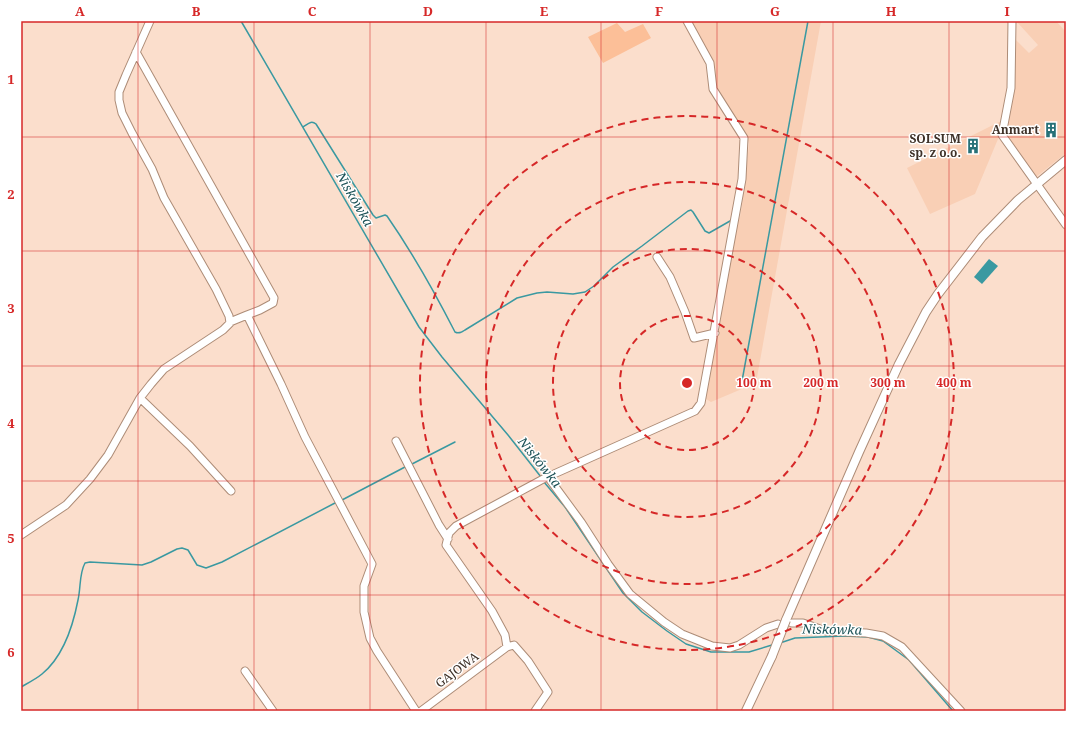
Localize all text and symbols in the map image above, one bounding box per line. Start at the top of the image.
text: A [75,2,85,20]
text: B [192,2,201,20]
text: C [308,2,317,20]
text: D [423,2,433,20]
text: E [540,2,549,20]
text: F [655,2,663,20]
text: G [770,2,780,20]
text: H [886,2,897,20]
text: I [1004,2,1010,20]
text: 1 [7,70,15,88]
place label: Anmart [992,121,1039,138]
building icon: Anmart [1042,121,1060,139]
place label: SOLSUM sp. z o.o. [909,130,962,161]
building icon: SOLSUM sp. z o.o. [964,137,982,155]
water label: Niskówka [332,168,378,230]
text: 2 [7,185,15,203]
text: 3 [7,299,15,317]
text: 100 m [736,374,772,391]
text: 200 m [803,374,839,391]
text: 300 m [870,374,906,391]
text: 400 m [936,374,972,391]
centre of rings [680,376,694,390]
text: 4 [7,414,15,432]
water label: Niskówka [513,432,566,491]
text: 5 [7,529,15,547]
water label: Niskówka [801,619,863,639]
text: 6 [7,643,15,661]
street label: GAJOWA [432,647,482,691]

